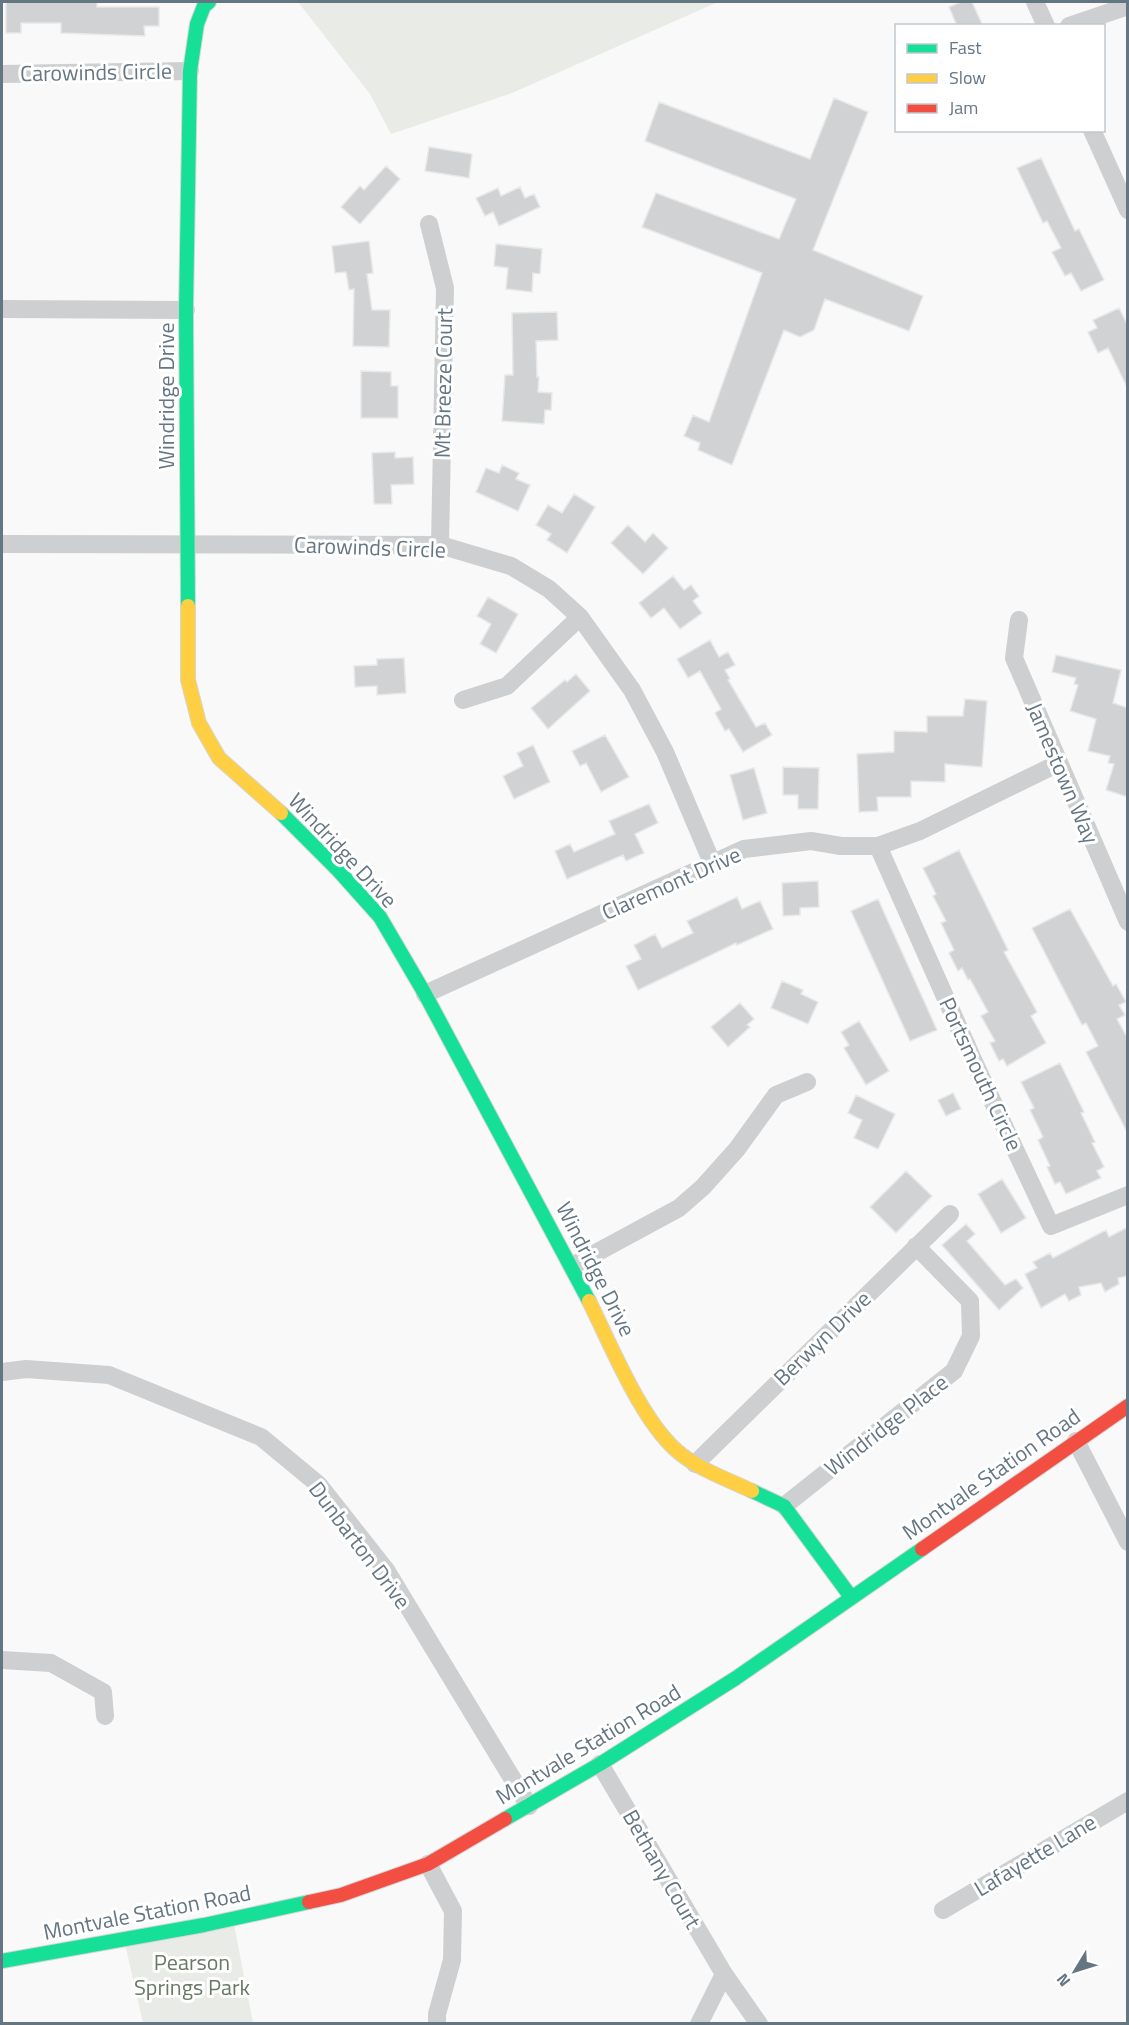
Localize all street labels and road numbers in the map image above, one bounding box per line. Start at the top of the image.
street label: Carowinds Circle [20,54,172,90]
street label: Mt Breeze Court [425,307,461,459]
street label: Windridge Drive [149,322,183,470]
street label: Carowinds Circle [293,527,447,567]
street label: Jamestown Way [1018,697,1108,849]
street label: Windridge Drive [280,785,406,915]
street label: Claremont Drive [596,837,746,929]
street label: Portsmouth Circle [930,992,1032,1156]
street label: Windridge Drive [547,1196,645,1342]
street label: Berwyn Drive [765,1283,879,1393]
street label: Windridge Place [817,1366,955,1484]
street label: Montvale Station Road [895,1400,1087,1548]
street label: Dunbarton Drive [301,1474,419,1616]
street label: Montvale Station Road [489,1675,687,1813]
street label: Bethany Court [614,1803,710,1935]
street label: Lafayette Lane [967,1805,1103,1905]
street label: Montvale Station Road [40,1875,254,1949]

